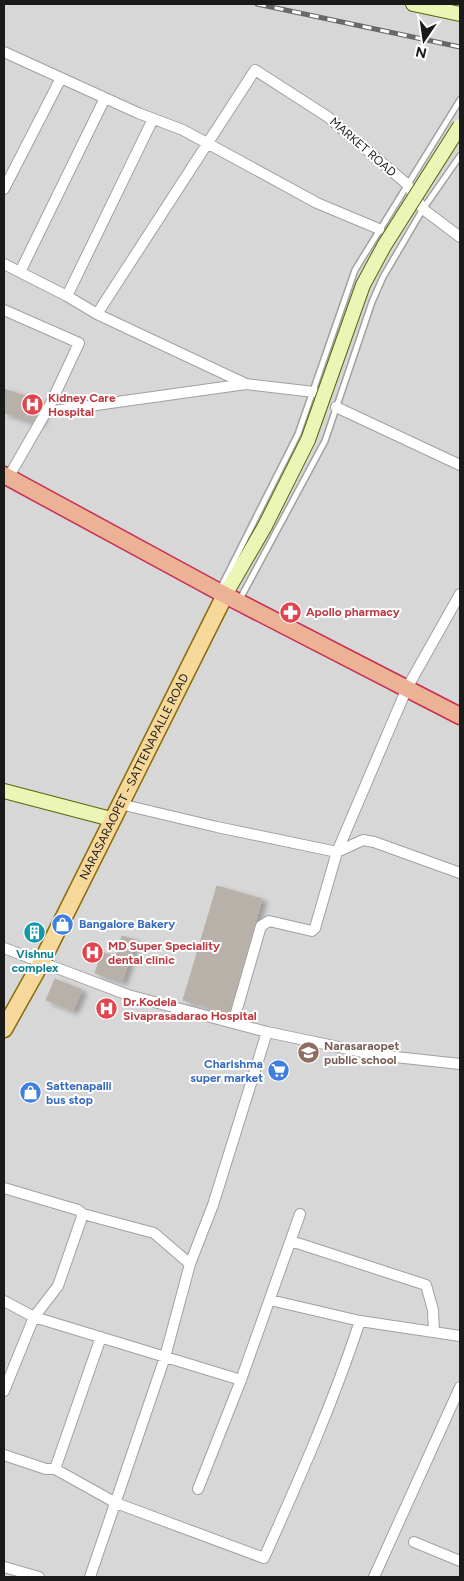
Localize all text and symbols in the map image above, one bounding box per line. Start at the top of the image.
north arrow [399,15,449,65]
text: N [414,43,428,62]
street label: MARKET ROAD [327,114,399,180]
place label: Kidney Care Hospital [48,391,116,419]
hospital icon: Kidney Care Hospital [20,393,44,417]
pharmacy icon: Apollo pharmacy [278,600,302,624]
place label: Apollo pharmacy [306,605,400,619]
street label: NARASARAOPET - SATTENAPALLE ROAD [77,671,192,882]
shop icon: Bangalore Bakery [51,912,75,936]
place label: Bangalore Bakery [79,917,175,931]
building icon: Vishnu complex [23,921,47,945]
place label: MD Super Speciality dental clinic [108,939,220,967]
hospital icon: MD Super Speciality dental clinic [80,941,104,965]
place label: Vishnu complex [11,947,59,975]
place label: Dr.Kodela Sivaprasadarao Hospital [123,995,257,1023]
hospital icon: Dr.Kodela Sivaprasadarao Hospital [95,997,119,1021]
place label: Narasaraopet public school [324,1039,399,1067]
school or university icon: Narasaraopet public school [296,1041,320,1065]
place label: Charishma super market [190,1057,263,1085]
supermarket icon: Charishma super market [267,1059,291,1083]
place label: Sattenapalli bus stop [46,1079,112,1107]
shop icon: Sattenapalli bus stop [18,1081,42,1105]

